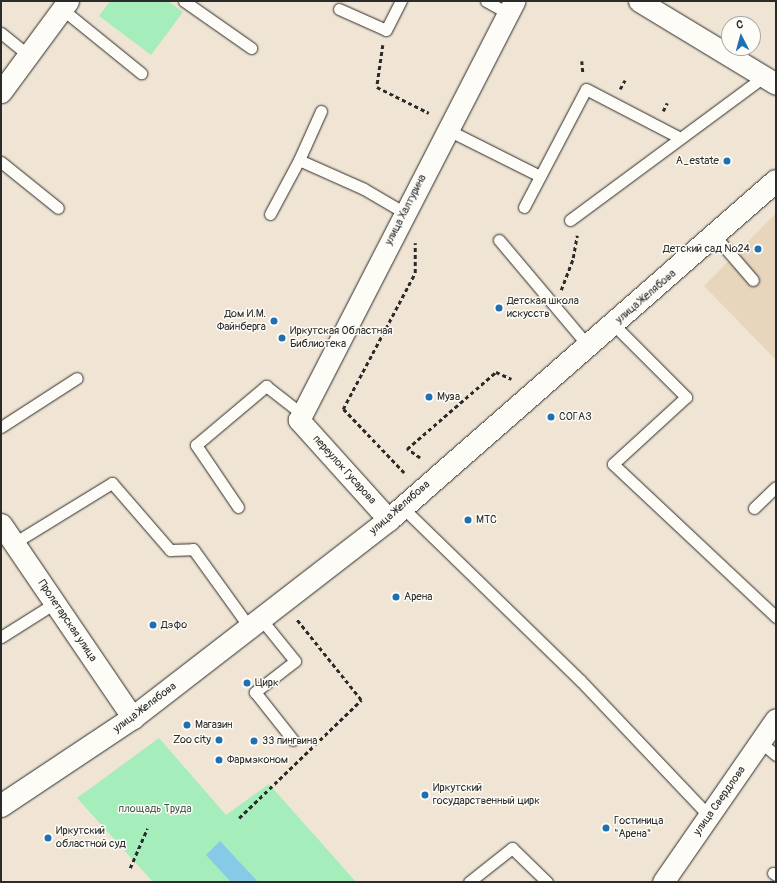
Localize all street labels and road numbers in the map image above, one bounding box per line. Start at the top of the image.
street label: улица Халтурина [383,172,429,248]
street label: улица Желябова [613,267,679,327]
street label: переулок Гусарова [310,433,378,507]
street label: улица Желябова [367,478,433,538]
street label: Пролетарская улица [35,577,99,665]
street label: улица Желябова [111,680,179,736]
street label: улица Свердлова [691,764,749,838]

